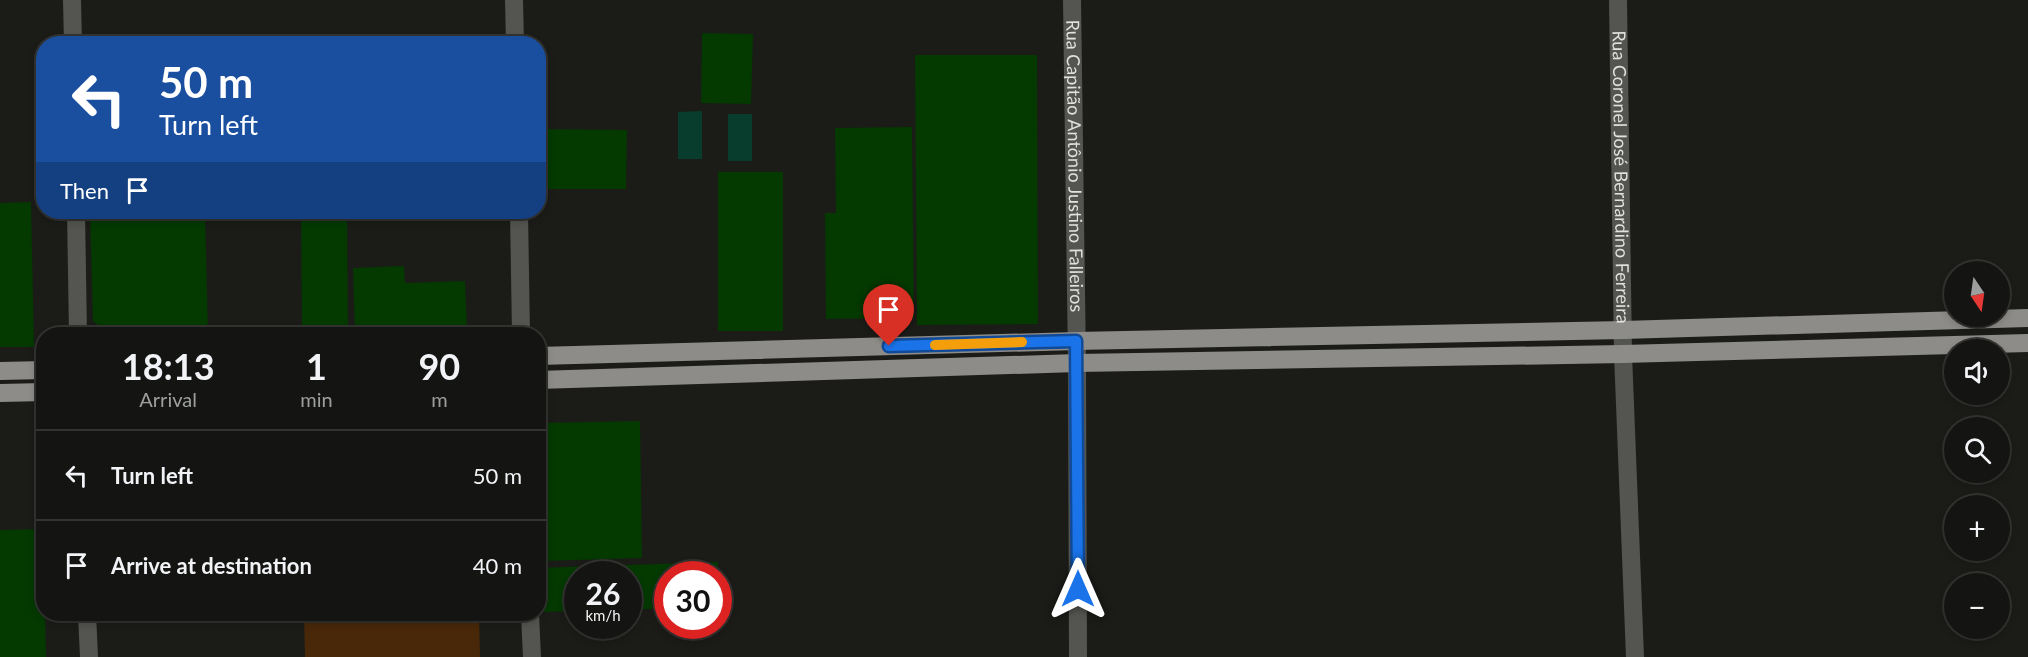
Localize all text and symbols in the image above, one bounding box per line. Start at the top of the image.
street label: Rua Capitão Antônio Justino Falleiros [1062,20,1088,313]
street label: Rua Coronel José Bernardino Ferreira [1608,30,1635,324]
text: 50 m [159,57,253,107]
icon: left [60,60,138,138]
text: Turn left [159,108,258,141]
icon: arrive [121,174,154,207]
text: Then [60,177,109,204]
north arrow [1944,261,2010,327]
map controls [1944,261,2010,639]
pin [863,284,914,346]
icon: arrive [872,293,905,326]
button: sound [1944,339,2010,405]
text: 18:13 [122,344,215,388]
text: 1 [306,344,327,388]
text: 90 [418,344,460,388]
text: Arrival [139,387,197,411]
text: min [300,387,333,411]
text: m [431,387,448,411]
button: search [1944,417,2010,483]
icon: left [60,459,93,492]
text: Turn left [111,462,193,489]
text: 50 m [473,462,522,489]
button: + [1944,495,2010,561]
icon: arrive [60,549,93,582]
text: Arrive at destination [111,552,312,579]
text: 40 m [473,552,522,579]
position arrow [1046,557,1110,621]
speed limit sign: 30 [654,561,732,639]
button: − [1944,573,2010,639]
text: 26 [586,575,620,611]
text: km/h [585,606,621,624]

